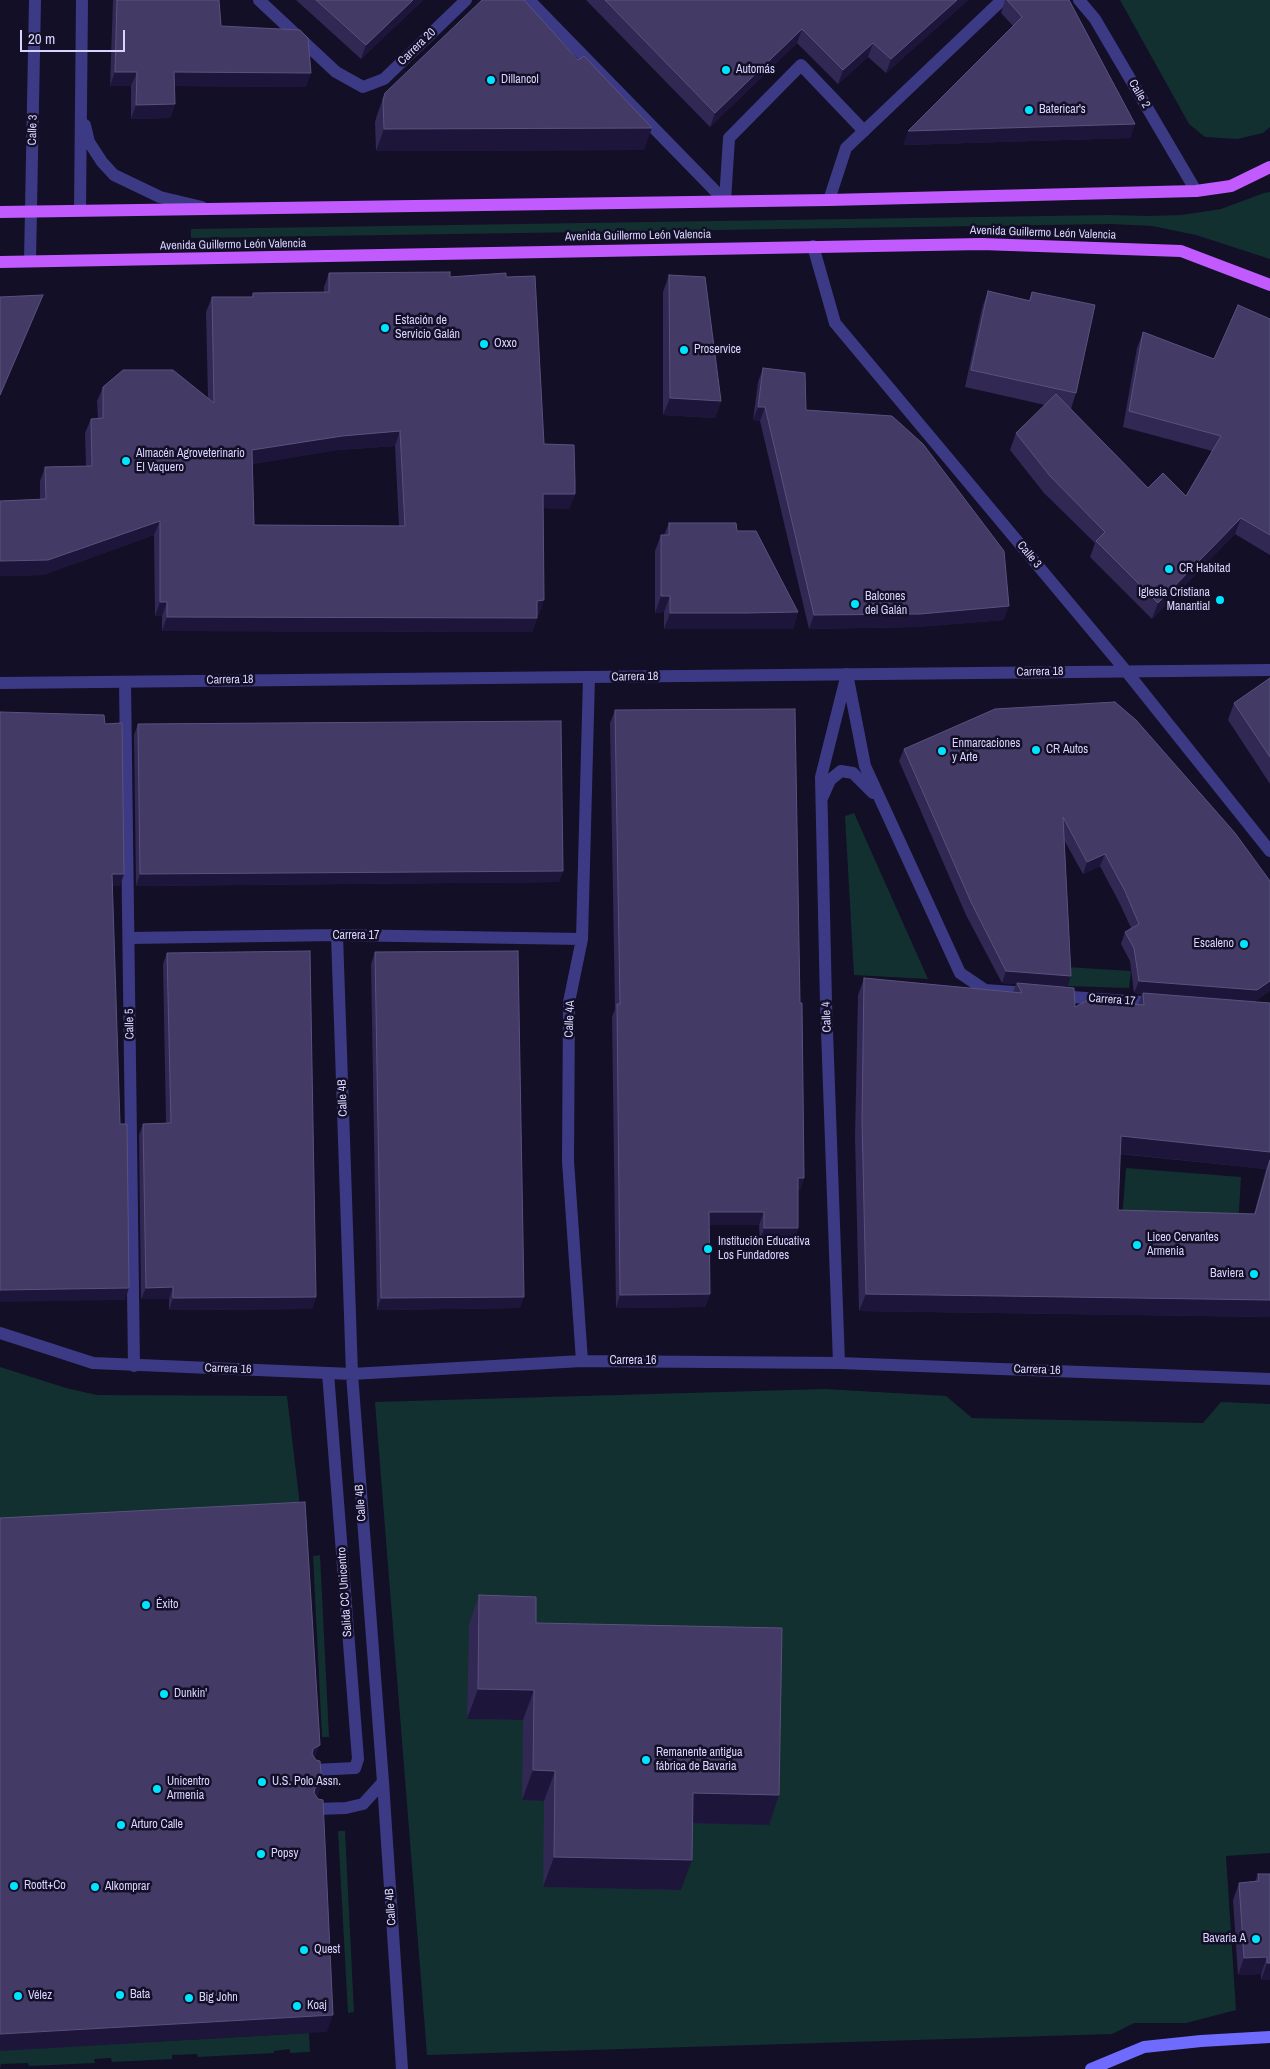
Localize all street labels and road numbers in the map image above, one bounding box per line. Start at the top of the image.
street label: Carrera 20 [395,25,439,69]
street label: Calle 2 [1125,77,1153,111]
street label: Calle 3 [25,114,41,146]
street label: Avenida Guillermo León Valencia [970,223,1116,243]
street label: Avenida Guillermo León Valencia [565,228,711,244]
street label: Avenida Guillermo León Valencia [160,237,306,253]
street label: Calle 3 [1014,539,1044,571]
street label: Carrera 18 [1016,664,1064,680]
street label: Carrera 18 [611,669,659,685]
street label: Carrera 18 [206,672,254,688]
street label: Carrera 17 [332,929,380,943]
street label: Carrera 17 [1088,991,1136,1009]
street label: Calle 4A [562,1000,578,1038]
street label: Calle 4 [819,1001,835,1033]
street label: Calle 5 [123,1009,137,1039]
street label: Calle 4B [335,1079,351,1117]
street label: Carrera 16 [609,1354,657,1368]
street label: Carrera 16 [204,1361,252,1377]
street label: Carrera 16 [1013,1362,1061,1378]
street label: Calle 4B [353,1484,369,1522]
street label: Salida CC Unicentro [335,1546,355,1638]
street label: Calle 4B [383,1888,399,1926]

